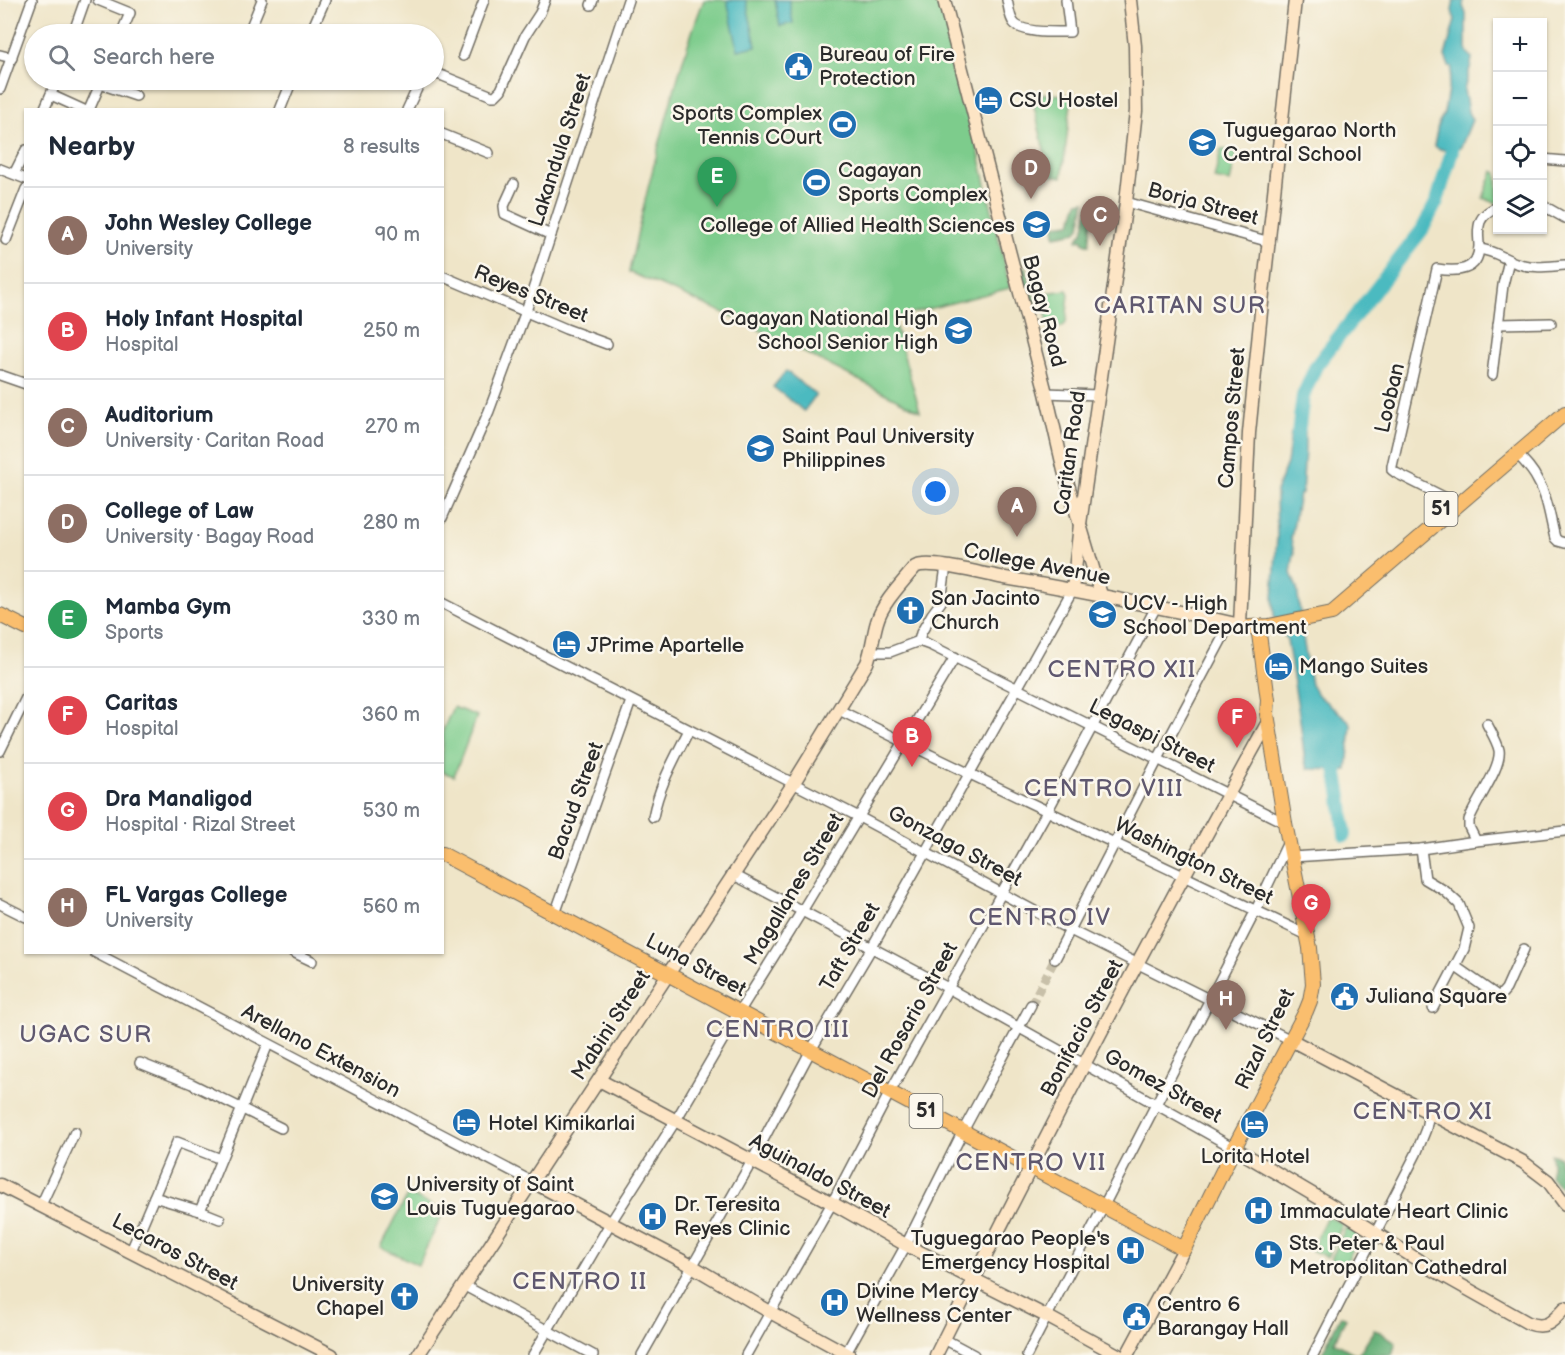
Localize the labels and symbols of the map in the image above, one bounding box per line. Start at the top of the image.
place label: Bureau of Fire Protection [819,42,955,91]
public building icon: Bureau of Fire Protection [782,50,814,82]
street label: Lakandula Street [523,69,597,230]
hotel icon: CSU Hostel [972,84,1004,116]
place label: CSU Hostel [1009,88,1118,113]
place label: Sports Complex Tennis COurt [672,101,823,150]
sports icon: Sports Complex Tennis COurt [827,109,859,141]
place label: Tuguegarao North Central School [1223,118,1396,167]
school or university icon: Tuguegarao North Central School [1186,126,1218,158]
pin: D [1012,150,1050,199]
pin: E [698,158,736,207]
place label: Cagayan Sports Complex [838,158,988,207]
sports icon: Cagayan Sports Complex [801,166,833,198]
street label: Borja Street [1145,177,1262,231]
pin: C [1080,196,1120,246]
school or university icon: College of Allied Health Sciences [1020,209,1052,241]
place label: College of Allied Health Sciences [700,213,1015,238]
street label: Bagay Road [1017,252,1071,370]
street label: Reyes Street [470,260,592,328]
district label: CARITAN SUR [1094,291,1266,320]
place label: Cagayan National High School Senior High [720,306,938,355]
school or university icon: Cagayan National High School Senior High [943,314,975,346]
street label: Campos Street [1213,346,1251,490]
street label: Looban [1370,361,1410,435]
street label: Caritan Road [1049,389,1091,517]
place label: Saint Paul University Philippines [782,424,975,473]
school or university icon: Saint Paul University Philippines [745,432,777,464]
your location [921,477,950,506]
pin: A [998,488,1036,537]
road number: 51 [1424,492,1458,526]
street label: College Avenue [961,537,1113,591]
place label: San Jacinto Church [931,586,1040,635]
place label: UCV - High School Department [1123,591,1307,640]
church icon: San Jacinto Church [894,594,926,626]
school or university icon: UCV - High School Department [1086,599,1118,631]
hotel icon: JPrime Apartelle [550,629,582,661]
place label: JPrime Apartelle [587,633,744,658]
hotel icon: Mango Suites [1262,650,1294,682]
place label: Mango Suites [1299,654,1428,679]
district label: CENTRO XII [1047,655,1197,684]
street label: Legaspi Street [1085,693,1220,779]
pin: F [1218,698,1256,748]
pin: B [892,718,932,767]
street label: Bacud Street [543,738,609,864]
district label: CENTRO VIII [1024,774,1184,803]
street label: Gonzaga Street [884,800,1027,892]
street label: Magallanes Street [739,808,849,969]
street label: Washington Street [1111,812,1278,910]
pin: G [1292,884,1330,934]
street label: Taft Street [815,898,886,996]
district label: CENTRO IV [969,903,1111,932]
street label: Luna Street [641,928,751,1002]
street label: Del Rosario Street [857,937,963,1102]
street label: Bonifacio Street [1035,955,1129,1101]
street label: Mabini Street [566,965,656,1085]
pin: H [1206,980,1246,1030]
public building icon: Juliana Square [1329,980,1361,1012]
street label: Rizal Street [1230,984,1300,1094]
place label: Juliana Square [1366,984,1507,1009]
street label: Arellano Extension [237,999,405,1103]
district label: CENTRO III [706,1015,850,1044]
district label: UGAC SUR [19,1020,153,1049]
street label: Gomez Street [1100,1043,1227,1129]
road number: 51 [910,1094,942,1128]
district label: CENTRO XI [1353,1097,1493,1126]
hotel icon: Hotel Kimikarlai [451,1107,483,1139]
hotel icon: Lorita Hotel [1239,1109,1271,1141]
place label: Hotel Kimikarlai [488,1111,635,1136]
street label: Aguinaldo Street [745,1128,895,1224]
place label: Lorita Hotel [1200,1144,1310,1169]
district label: CENTRO VII [955,1148,1107,1177]
place label: University of Saint Louis Tuguegarao [406,1172,575,1221]
school or university icon: University of Saint Louis Tuguegarao [369,1180,401,1212]
place label: Dr. Teresita Reyes Clinic [674,1192,790,1241]
hospital icon: Immaculate Heart Clinic [1243,1195,1275,1227]
place label: Immaculate Heart Clinic [1280,1199,1508,1224]
hospital icon: Dr. Teresita Reyes Clinic [637,1200,669,1232]
street label: Lecaros Street [108,1208,243,1296]
place label: Tuguegarao People's Emergency Hospital [911,1226,1110,1275]
place label: Sts. Peter & Paul Metropolitan Cathedral [1289,1231,1507,1280]
hospital icon: Tuguegarao People's Emergency Hospital [1115,1234,1147,1266]
church icon: Sts. Peter & Paul Metropolitan Cathedral [1252,1239,1284,1271]
district label: CENTRO II [512,1267,648,1296]
place label: University Chapel [291,1272,385,1321]
place label: Divine Mercy Wellness Center [856,1279,1012,1328]
church icon: University Chapel [389,1280,421,1312]
hospital icon: Divine Mercy Wellness Center [819,1287,851,1319]
place label: Centro 6 Barangay Hall [1157,1292,1289,1341]
public building icon: Centro 6 Barangay Hall [1120,1300,1152,1332]

